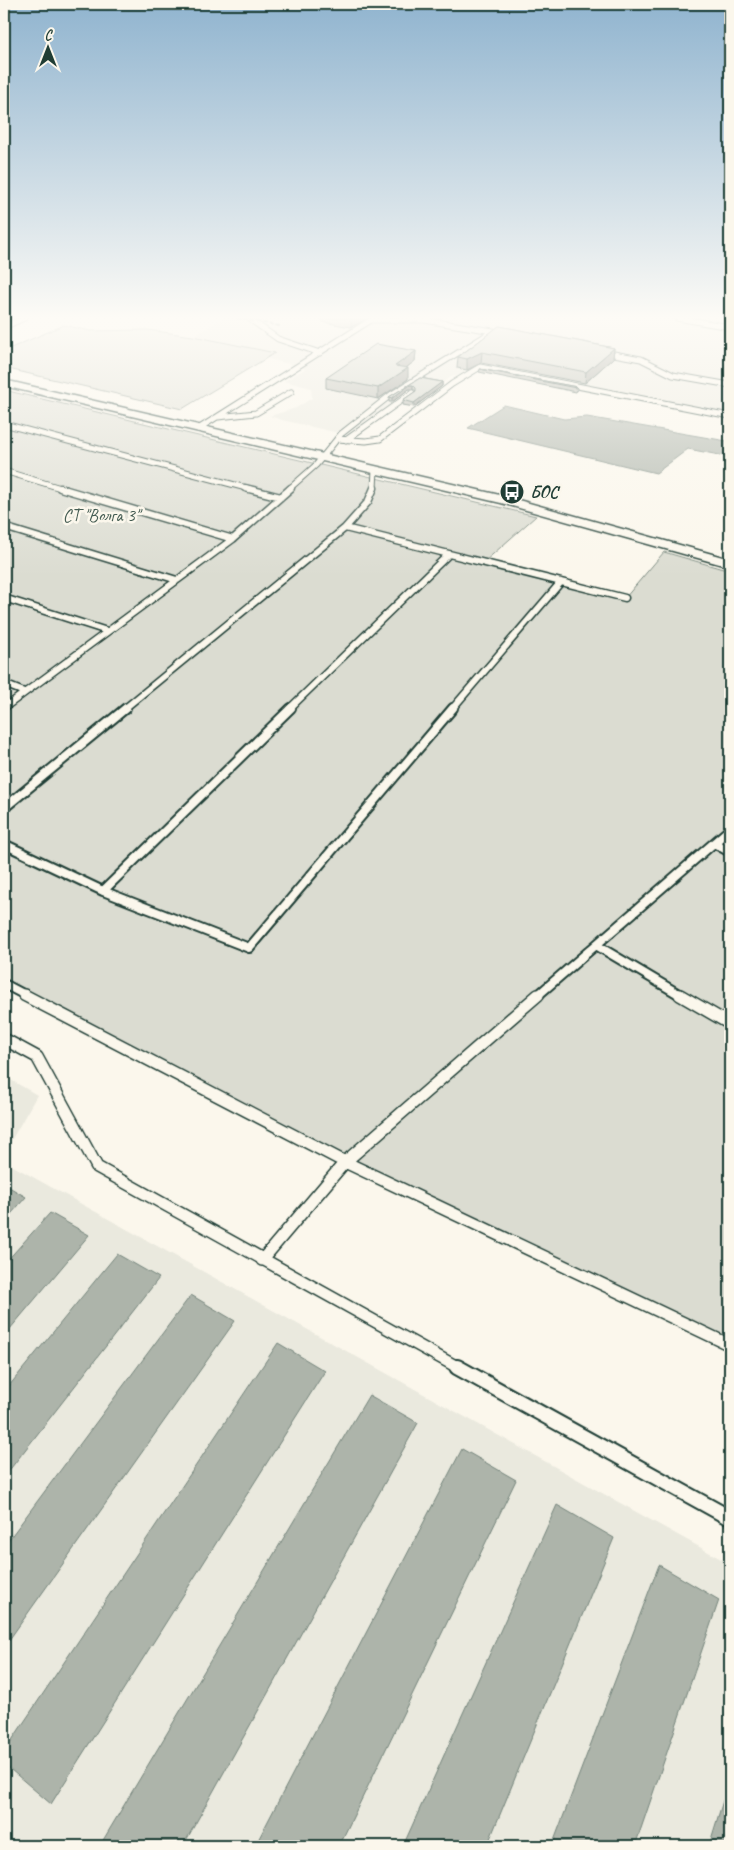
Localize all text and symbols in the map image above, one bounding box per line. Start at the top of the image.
north arrow [22,22,72,72]
text: С [45,27,54,44]
bus stop icon: БОС [499,479,525,505]
place label: БОС [530,481,561,503]
park label: СТ "Волга 3" [63,504,143,526]

